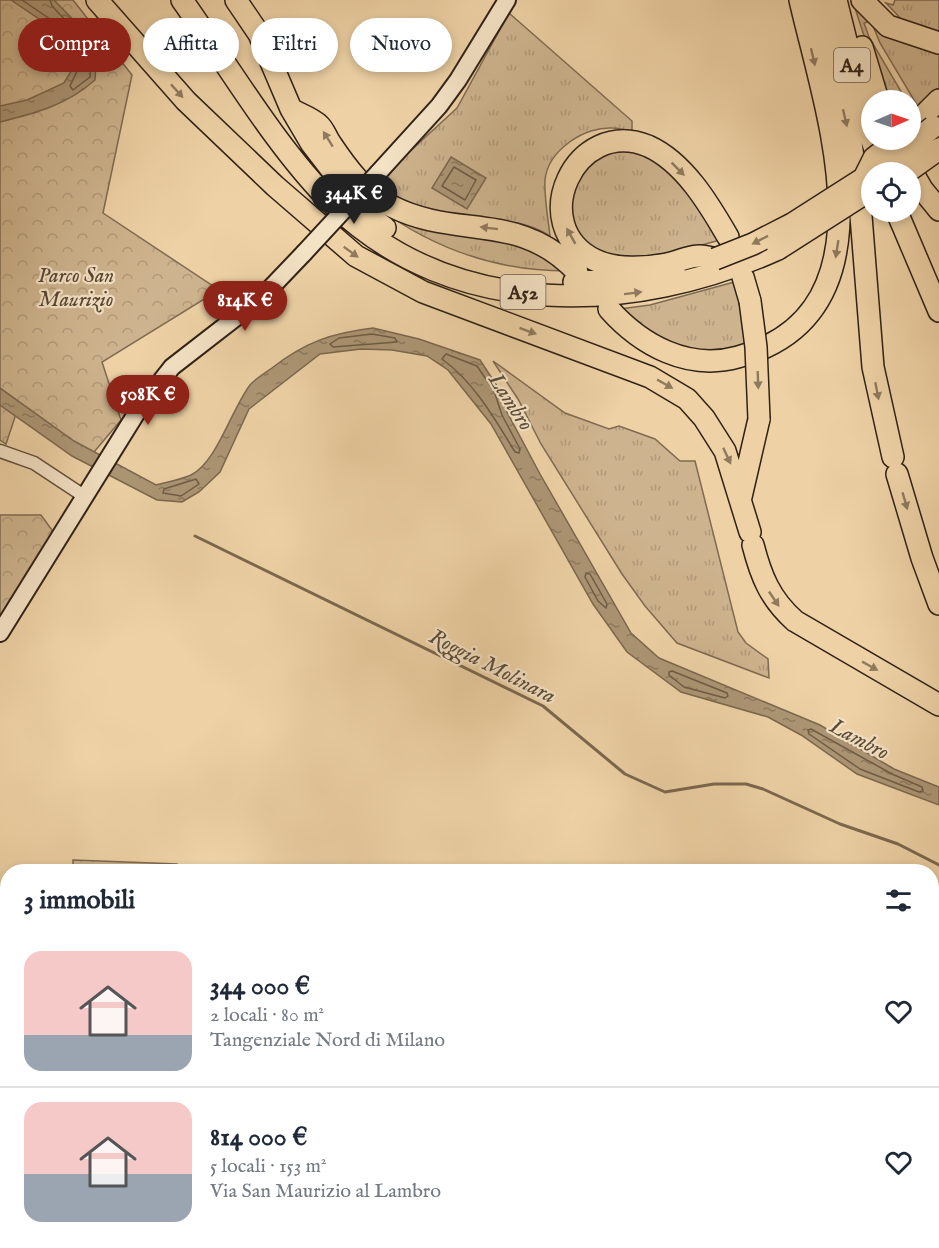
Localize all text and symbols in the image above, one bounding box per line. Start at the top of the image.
chip: Compra [18,18,131,72]
chip: Affitta [143,18,239,72]
chip: Filtri [251,18,338,72]
chip: Nuovo [350,18,452,72]
one-way arrow [809,48,819,66]
road number: A4 [834,48,870,82]
one-way arrow [170,83,183,98]
north arrow [861,90,921,150]
map controls [861,90,921,222]
one-way arrow [841,109,851,127]
one-way arrow [322,131,333,147]
one-way arrow [671,162,685,176]
button: locate [861,162,921,222]
pin: 344K € [305,174,403,225]
text: 344K € [325,181,383,206]
one-way arrow [480,223,499,232]
one-way arrow [566,227,576,244]
one-way arrow [751,235,769,245]
one-way arrow [832,240,841,259]
one-way arrow [343,246,358,258]
park label: Parco San Maurizio [38,263,114,314]
road number: A52 [500,275,546,309]
pin: 814K € [196,281,294,332]
text: 814K € [217,288,273,313]
one-way arrow [623,289,642,298]
one-way arrow [520,327,538,337]
water label: Lambro [481,367,539,436]
one-way arrow [754,371,763,390]
pin: 508K € [99,375,197,426]
one-way arrow [657,379,674,389]
one-way arrow [873,381,883,400]
text: 508K € [120,382,176,407]
one-way arrow [723,447,732,464]
one-way arrow [901,493,910,511]
one-way arrow [768,591,779,607]
water label: Roggia Molinara [424,623,560,711]
one-way arrow [862,661,879,671]
water label: Lambro [824,712,894,767]
text: 3 immobili [24,884,135,917]
icon: filters [882,884,915,917]
text: 344 000 € [210,970,310,1003]
icon: home [72,975,144,1047]
icon: heart [882,995,915,1028]
text: 2 locali · 80 m² [210,1003,324,1028]
text: Tangenziale Nord di Milano [210,1028,445,1053]
text: 814 000 € [210,1121,308,1154]
icon: home [72,1126,144,1198]
icon: heart [882,1146,915,1179]
text: 5 locali · 153 m² [210,1154,327,1179]
text: Via San Maurizio al Lambro [210,1179,441,1204]

